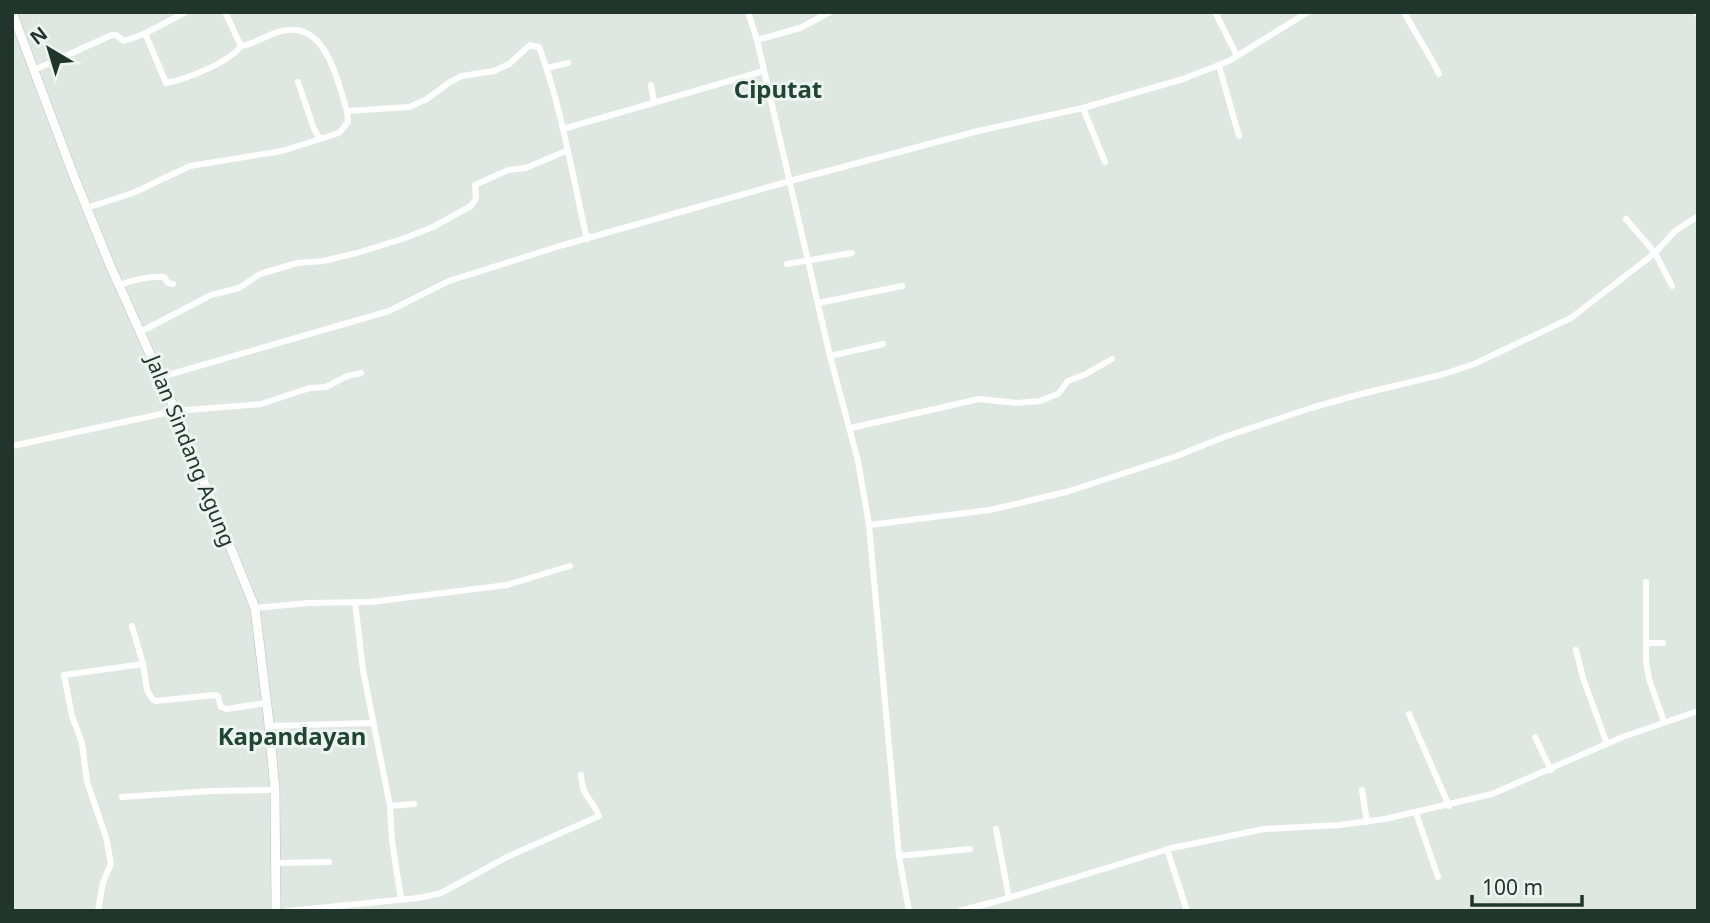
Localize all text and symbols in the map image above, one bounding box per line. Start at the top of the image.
north arrow [14,14,84,84]
text: N [24,21,53,51]
district label: Ciputat [734,72,822,105]
street label: Jalan Sindang Agung [139,349,242,551]
district label: Kapandayan [218,719,366,752]
scale bar [1472,864,1582,908]
text: 100 m [1482,873,1543,901]

